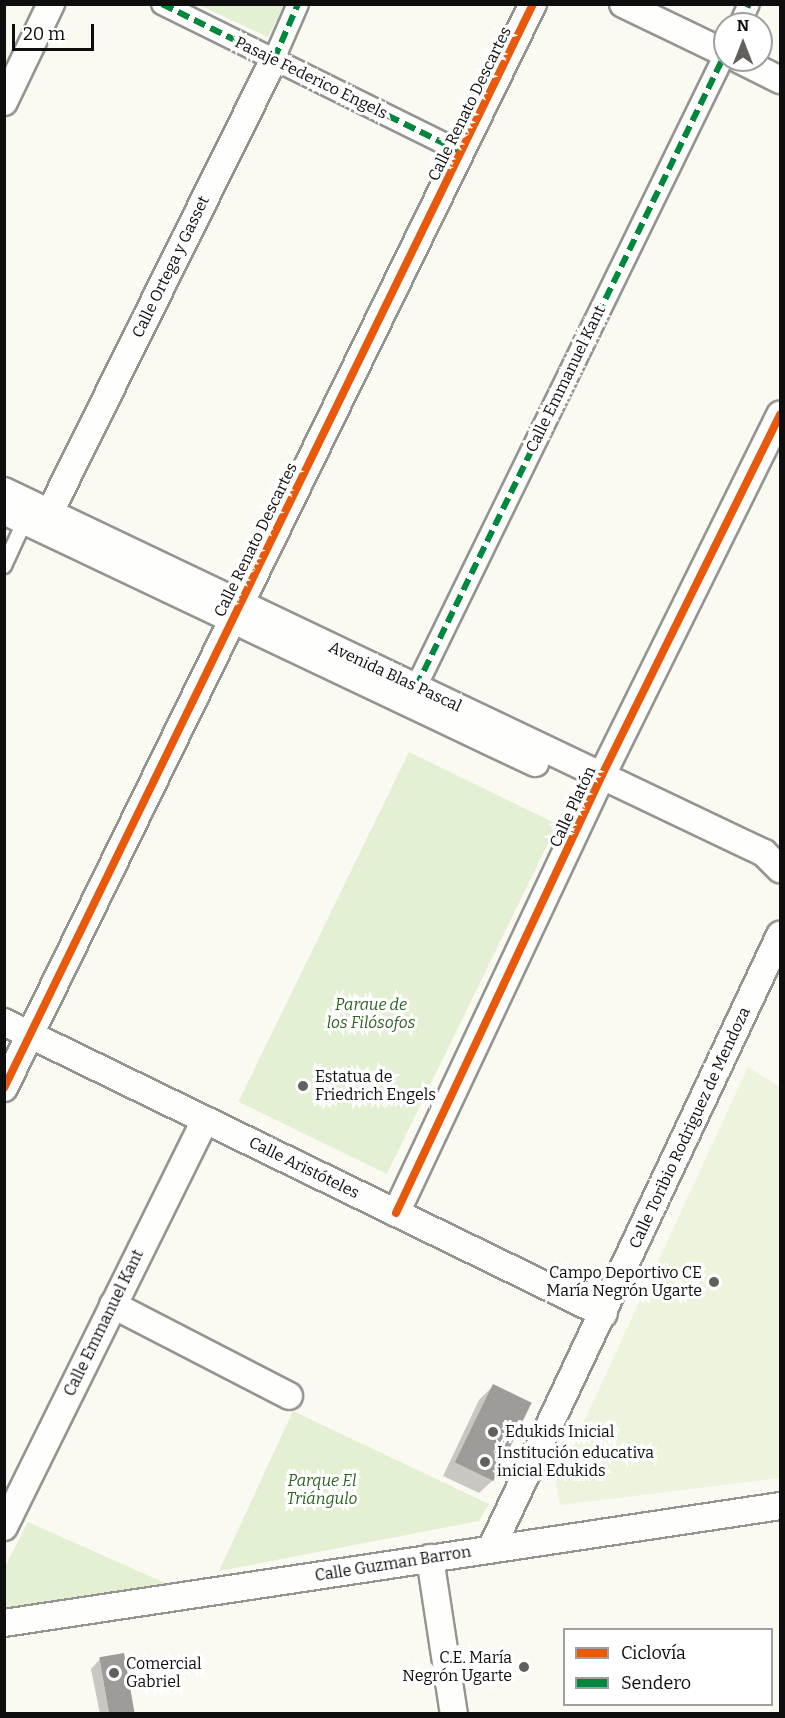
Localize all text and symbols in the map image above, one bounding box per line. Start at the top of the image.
scale bar [15,12,98,50]
north arrow [713,12,773,72]
text: N [737,16,749,35]
text: 20 m [23,23,65,45]
street label: Calle Renato Descartes [424,24,516,184]
street label: Pasaje Federico Engels [232,33,390,123]
street label: Calle Ortega y Gasset [128,193,214,341]
street label: Calle Emmanuel Kant [522,302,610,456]
street label: Calle Renato Descartes [210,460,302,620]
street label: Avenida Blas Pascal [325,638,465,716]
street label: Calle Platón [546,763,600,851]
park label: Parque de los Filósofos [327,995,415,1033]
street label: Calle Toribio Rodriguez de Mendoza [625,1004,755,1252]
place label: Estatua de Friedrich Engels [315,1067,436,1105]
marker: Estatua de Friedrich Engels [296,1079,310,1093]
street label: Calle Aristóteles [246,1133,362,1203]
street label: Calle Emmanuel Kant [60,1246,148,1400]
place label: Campo Deportivo CE María Negrón Ugarte [546,1263,702,1301]
marker: Campo Deportivo CE María Negrón Ugarte [707,1275,721,1289]
place label: Edukids Inicial [505,1422,614,1442]
marker: Edukids Inicial [486,1425,500,1439]
place label: Institución educativa inicial Edukids [497,1443,654,1481]
marker: Institución educativa inicial Edukids [478,1455,492,1469]
park label: Parque El Triángulo [287,1471,357,1509]
street label: Calle Guzman Barron [314,1542,472,1586]
legend [563,1628,773,1706]
text: Ciclovía [621,1642,686,1664]
place label: C.E. María Negrón Ugarte [402,1648,512,1686]
place label: Comercial Gabriel [126,1654,202,1692]
marker: C.E. María Negrón Ugarte [517,1660,531,1674]
marker: Comercial Gabriel [107,1666,121,1680]
text: Sendero [621,1672,691,1694]

